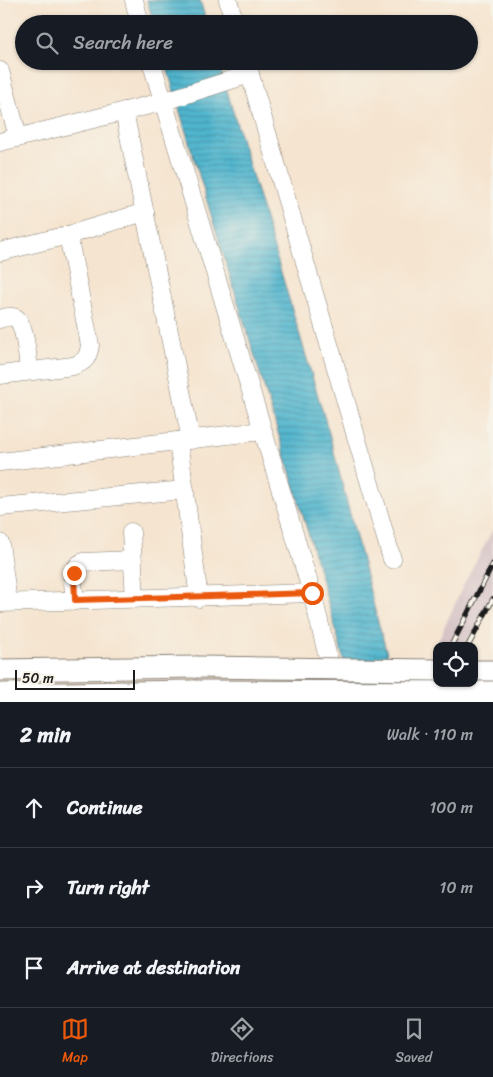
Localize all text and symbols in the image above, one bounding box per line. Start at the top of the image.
search box [15,15,478,70]
text: Search here [73,26,173,59]
icon: search [33,29,61,57]
route end [63,562,86,585]
route start [301,582,324,605]
map controls [433,642,478,687]
button: locate [433,642,478,687]
text: 50 m [22,666,54,691]
scale bar [15,667,135,690]
text: 2 min [20,716,71,754]
text: Walk · 110 m [387,720,473,749]
text: Continue [67,791,143,824]
text: 100 m [429,793,473,822]
icon: ahead [20,794,48,822]
text: Turn right [67,871,149,904]
text: 10 m [440,873,473,902]
icon: right [20,874,48,902]
text: Arrive at destination [67,951,240,984]
icon: arrive [20,954,48,982]
tab: Map [61,1015,89,1070]
tab: Directions [211,1015,273,1070]
tab: Saved [395,1015,432,1070]

